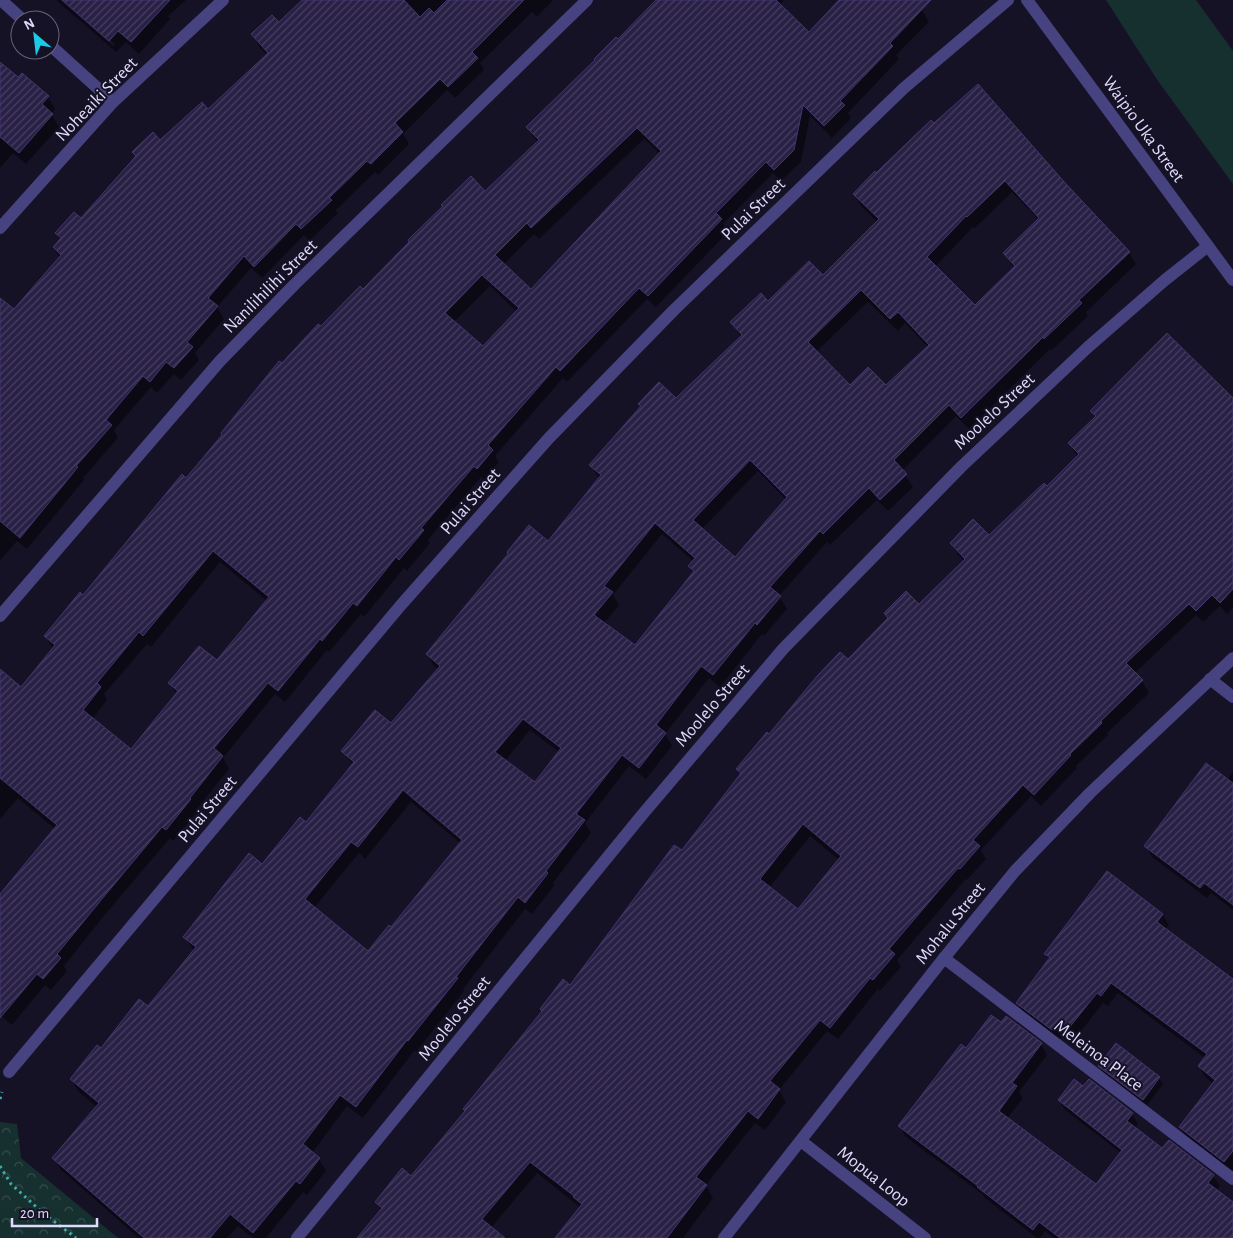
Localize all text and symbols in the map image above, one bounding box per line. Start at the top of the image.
north arrow [10,10,60,60]
text: N [22,16,37,33]
street label: Noheaiki Street [52,54,141,145]
street label: Waipio Uka Street [1099,73,1188,186]
street label: Pulai Street [718,175,789,244]
street label: Nanilihilihi Street [220,236,321,337]
street label: Moolelo Street [951,370,1039,453]
street label: Pulai Street [437,465,504,538]
street label: Moolelo Street [672,661,753,750]
street label: Pulai Street [175,773,241,846]
street label: Mohalu Street [913,879,989,968]
street label: Moolelo Street [415,973,494,1064]
street label: Meleinoa Place [1051,1017,1146,1095]
street label: Mopua Loop [834,1143,913,1210]
scale bar [12,1196,98,1228]
text: 20 m [20,1206,49,1221]

